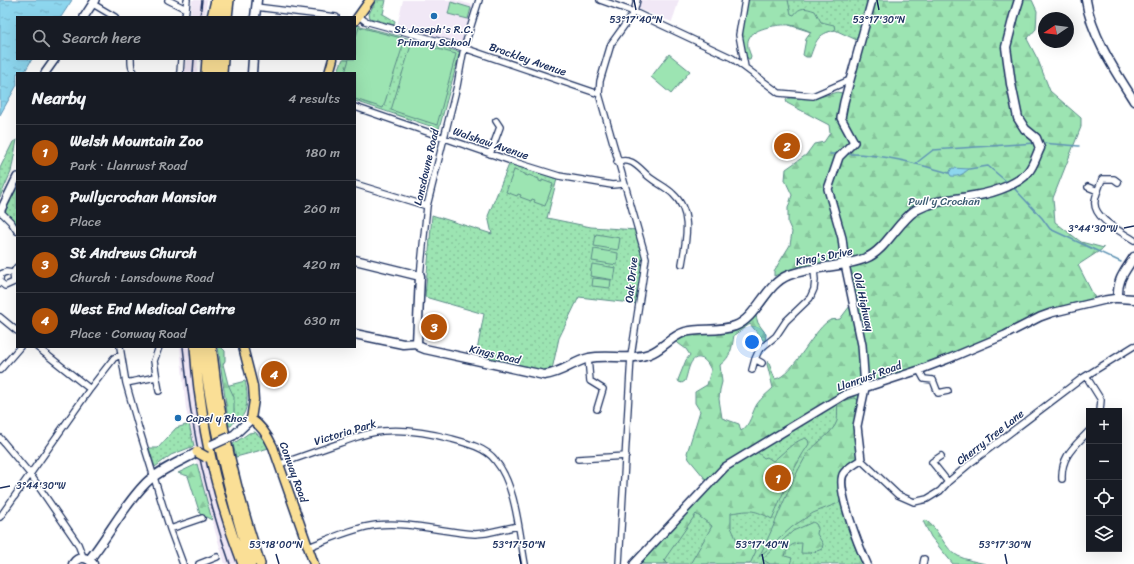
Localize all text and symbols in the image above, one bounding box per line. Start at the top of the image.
marker: St Joseph's R.C. Primary School [429,11,439,21]
text: 53°17'40"N [609,11,663,29]
text: 53°17'30"N [853,11,905,29]
north arrow [1038,12,1074,48]
search box [16,16,356,60]
place label: St Joseph's R.C. Primary School [394,20,474,52]
text: Search here [62,25,141,51]
icon: search [30,27,52,49]
street label: Brackley Avenue [487,37,569,82]
text: Nearby [32,83,86,113]
text: 4 results [288,87,340,110]
street label: Walshaw Avenue [450,122,532,165]
street label: Lansdowne Road [408,126,445,207]
text: Welsh Mountain Zoo [70,128,203,154]
pin: 2 [774,131,800,161]
text: 1 [42,141,48,164]
text: 180 m [305,141,340,164]
text: Park · Llanrwst Road [70,154,187,177]
text: Pwllycrochan Mansion [70,184,217,210]
park label: Pwll y Crochan [908,192,980,211]
text: 2 [41,197,49,220]
text: 260 m [304,197,340,220]
text: Place [70,210,101,233]
text: 3°44'30"W [1068,220,1118,238]
text: St Andrews Church [70,240,197,266]
street label: King's Drive [794,242,855,271]
text: 3 [41,253,49,276]
text: 420 m [303,253,340,276]
street label: Oak Drive [620,256,643,304]
text: Church · Lansdowne Road [70,266,213,289]
street label: Old Highway [848,271,879,334]
text: West End Medical Centre [70,296,235,322]
text: 4 [41,309,49,332]
text: 630 m [304,309,340,332]
pin: 3 [421,312,447,342]
text: Place · Conway Road [70,322,187,345]
your location [742,332,762,352]
street label: Kings Road [467,339,524,370]
street label: Llanrwst Road [834,356,905,397]
pin: 4 [261,359,287,389]
street label: Cherry Tree Lane [952,404,1029,470]
map controls [1086,408,1122,552]
button: + [1086,408,1122,444]
place label: Capel y Rhos [186,409,248,428]
marker: Capel y Rhos [173,413,183,423]
street label: Victoria Park [312,414,379,451]
street label: Conway Road [274,439,314,506]
button: − [1086,444,1122,480]
pin: 1 [765,463,791,493]
text: 3°44'30"W [16,477,66,495]
button: locate [1086,480,1122,516]
button: layers [1086,516,1122,552]
text: 53°18'00"N [249,536,303,554]
text: 53°17'50"N [492,536,546,554]
text: 53°17'40"N [735,536,789,554]
text: 53°17'30"N [979,536,1031,554]

